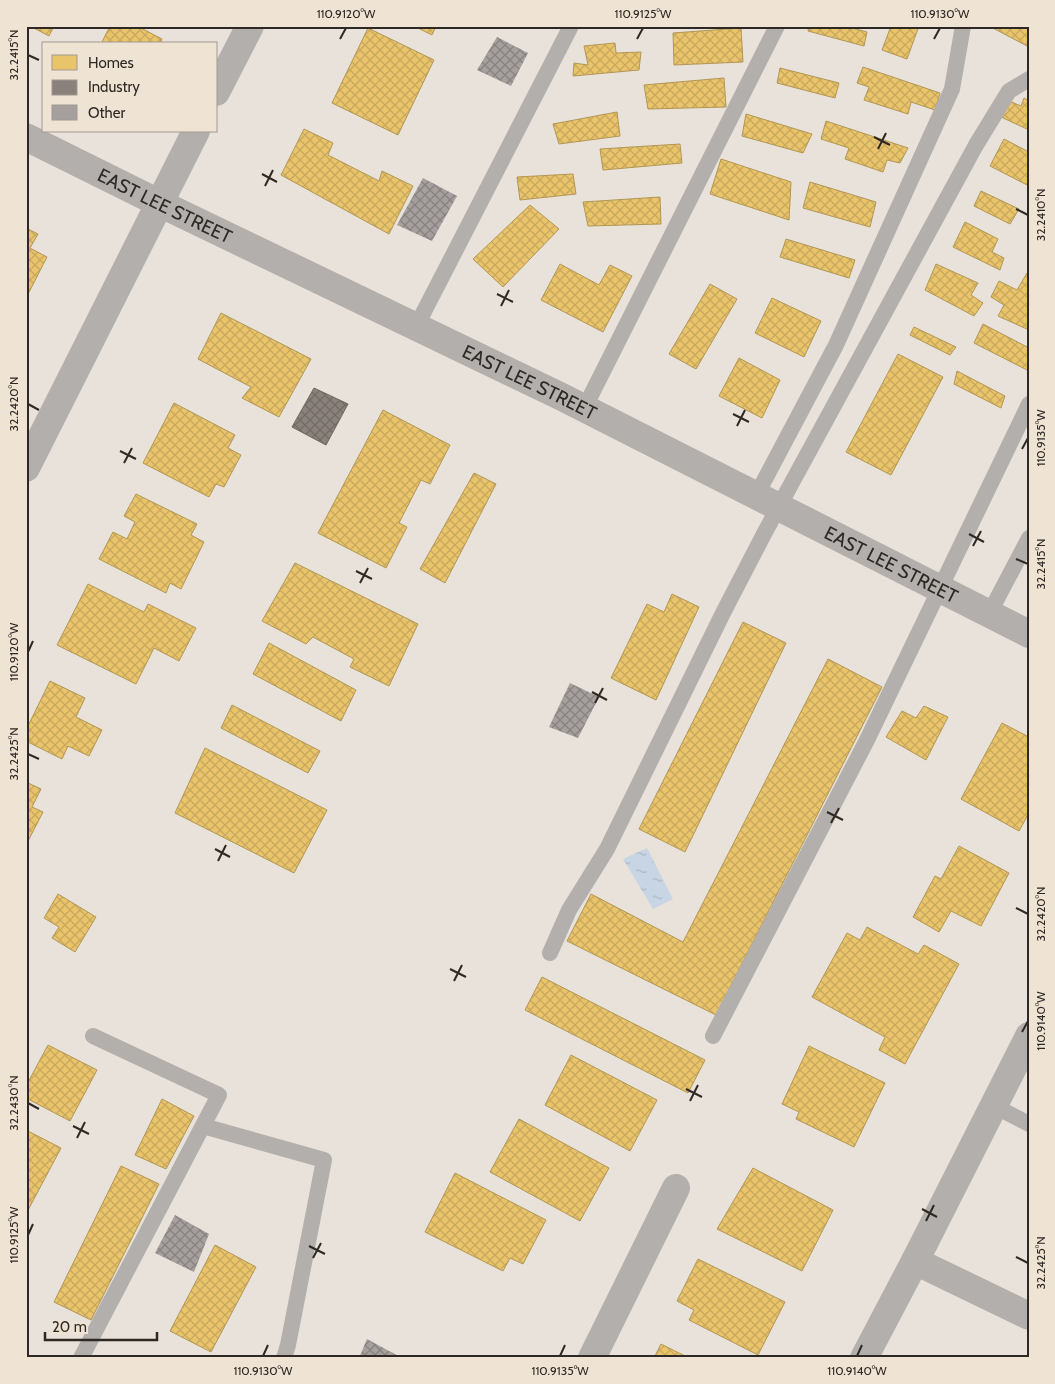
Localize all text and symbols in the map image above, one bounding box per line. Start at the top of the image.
text: 110.9120°W [317,6,376,21]
text: 110.9125°W [615,6,672,21]
text: 110.9130°W [911,6,970,21]
text: 32.2415°N [6,30,21,80]
legend [42,42,218,132]
text: Homes [88,54,134,72]
text: Industry [88,78,140,96]
text: Other [88,104,125,122]
street label: EAST LEE STREET [94,163,236,248]
text: 32.2410°N [1033,189,1048,241]
street label: EAST LEE STREET [459,340,600,425]
text: 32.2420°N [6,376,21,432]
text: 110.9135°W [1033,409,1048,467]
street label: EAST LEE STREET [820,521,962,608]
text: 32.2415°N [1033,539,1048,589]
text: 110.9120°W [6,622,21,681]
text: 32.2425°N [6,727,21,781]
text: 32.2420°N [1033,886,1048,942]
text: 110.9140°W [1033,991,1048,1051]
text: 32.2430°N [6,1075,21,1131]
text: 110.9125°W [6,1206,21,1263]
text: 32.2425°N [1033,1236,1048,1290]
scale bar [45,1309,158,1341]
text: 20 m [52,1318,87,1336]
text: 110.9130°W [234,1363,293,1378]
text: 110.9135°W [531,1363,589,1378]
text: 110.9140°W [827,1363,887,1378]

